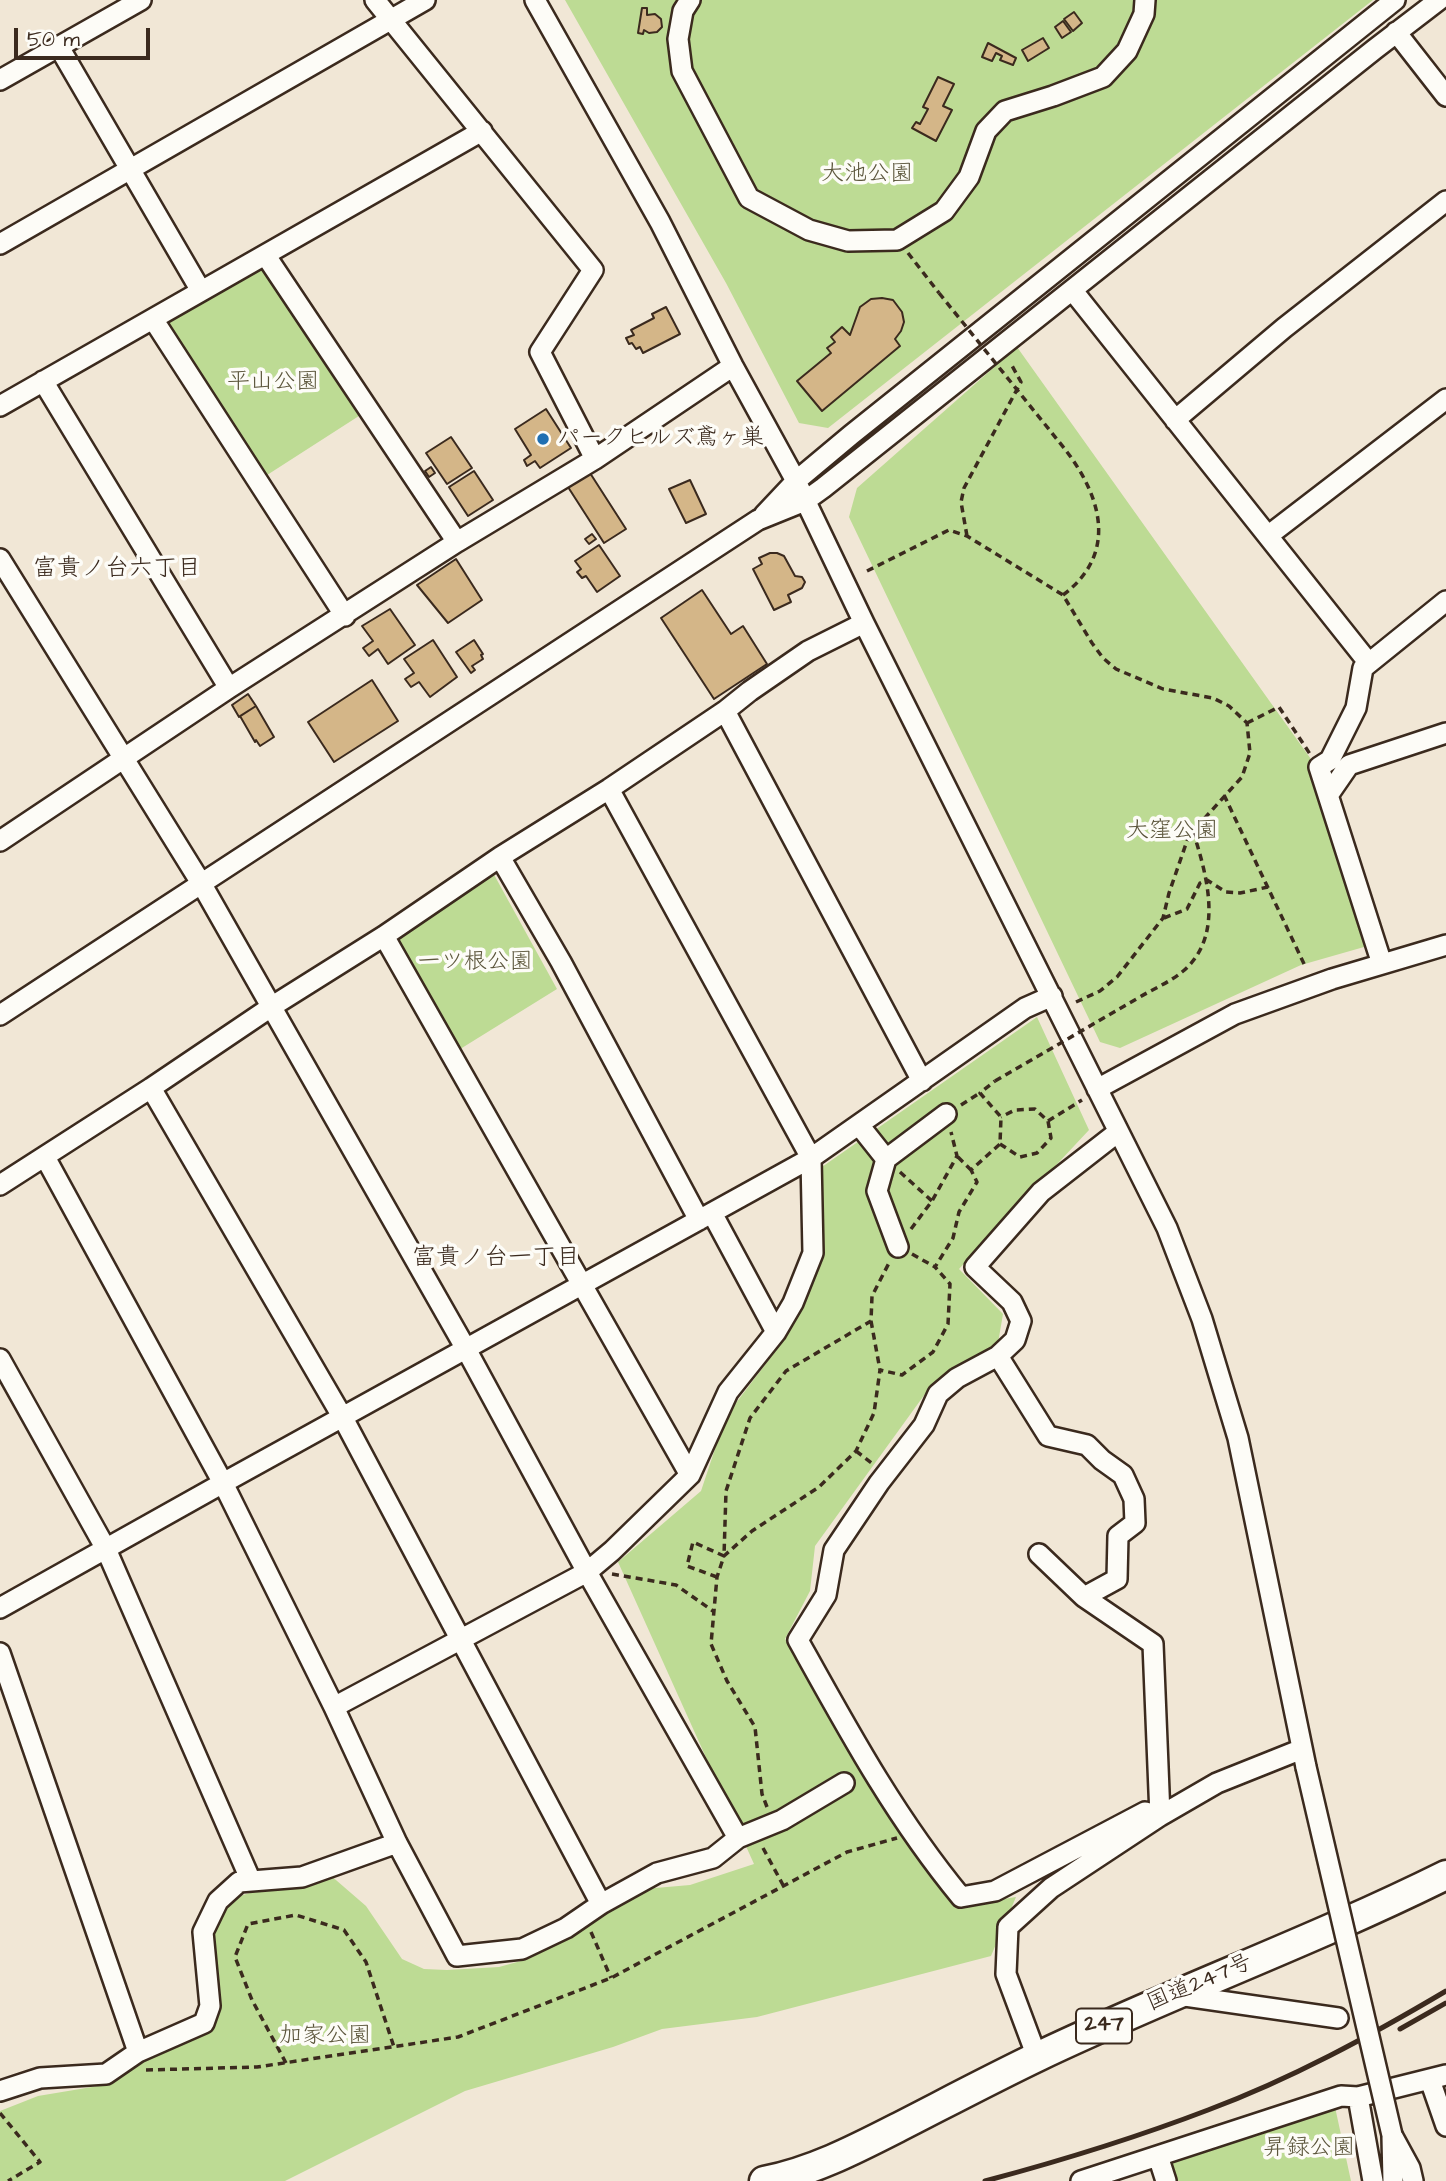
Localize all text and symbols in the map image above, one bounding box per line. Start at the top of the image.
scale bar [18,14,154,58]
text: 50 m [27,25,80,54]
park label: 大池公園 [821,161,913,189]
park label: 平山公園 [227,369,319,397]
place label: パークヒルズ鳶ヶ巣 [557,425,764,453]
marker: パークヒルズ鳶ヶ巣 [535,431,551,447]
district label: 富貴ノ台六丁目 [33,556,201,584]
park label: 大窪公園 [1126,818,1218,846]
park label: 一ツ根公園 [418,949,532,977]
district label: 富貴ノ台一丁目 [412,1245,580,1273]
street label: 国道247号 [1143,1949,1257,2019]
road number: 247 [1076,2008,1132,2044]
park label: 加家公園 [279,2023,371,2051]
park label: 昇録公園 [1263,2135,1355,2163]

